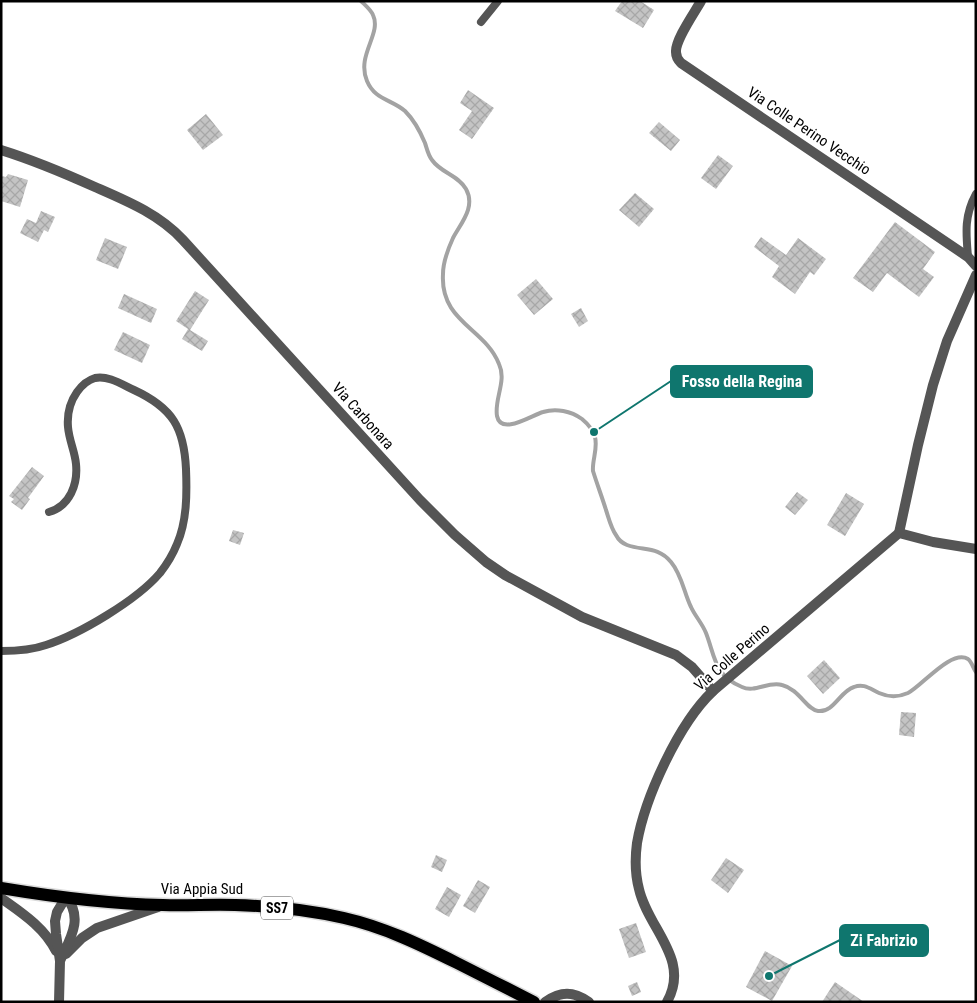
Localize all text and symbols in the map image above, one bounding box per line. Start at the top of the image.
street label: Via Colle Perino Vecchio [744,83,874,179]
callout: Fosso della Regina [671,366,812,397]
text: Fosso della Regina [682,372,803,391]
street label: Via Carbonara [328,379,398,453]
street label: Via Colle Perino [691,619,773,695]
street label: Via Appia Sud [161,880,243,898]
road number: SS7 [261,896,293,920]
callout: Zi Fabrizio [840,925,928,956]
text: Zi Fabrizio [850,931,918,950]

